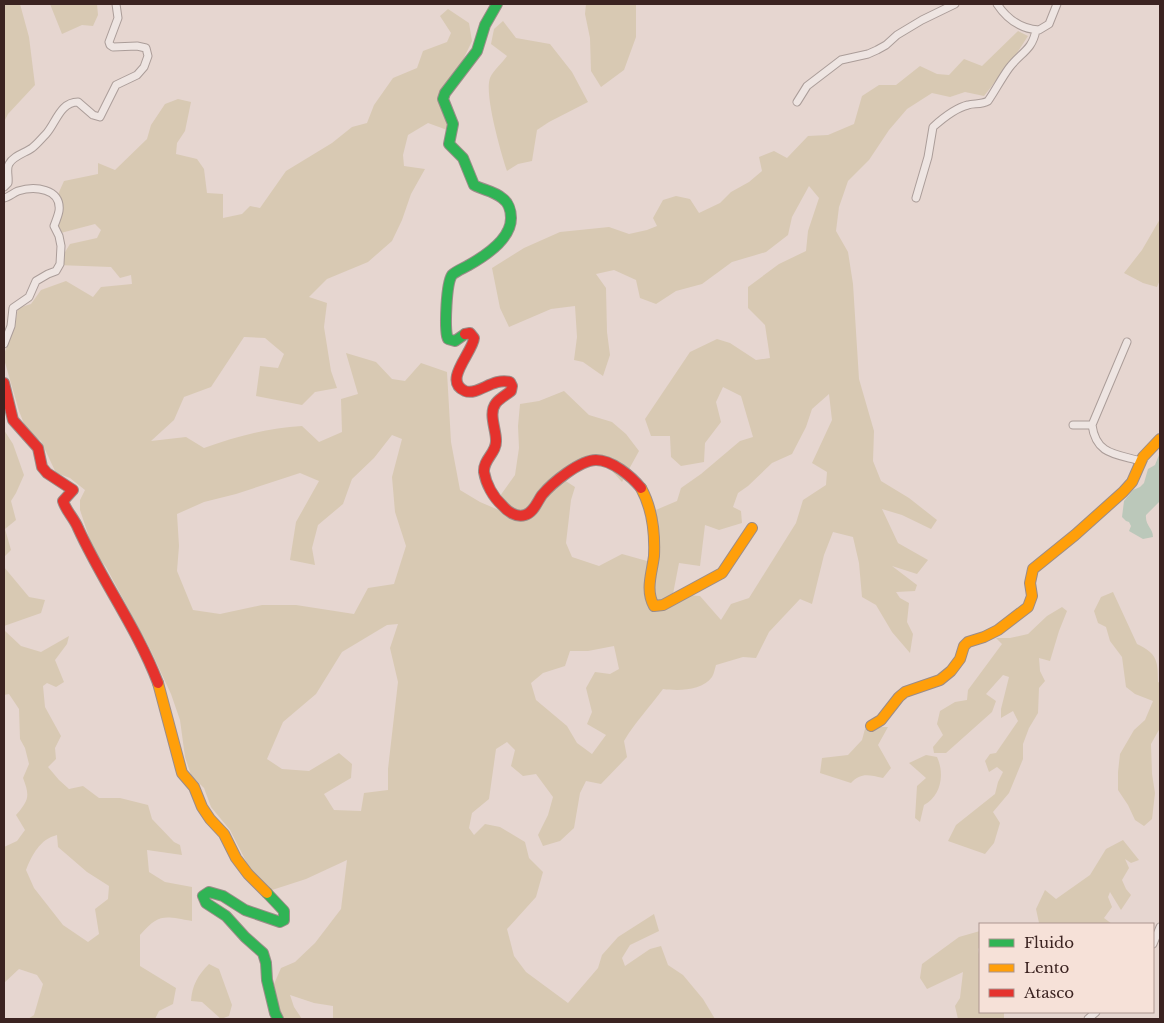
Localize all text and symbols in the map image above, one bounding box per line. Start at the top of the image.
legend [979,923,1154,1013]
text: Fluido [1024,933,1074,952]
text: Lento [1024,958,1070,977]
text: Atasco [1023,983,1074,1002]

